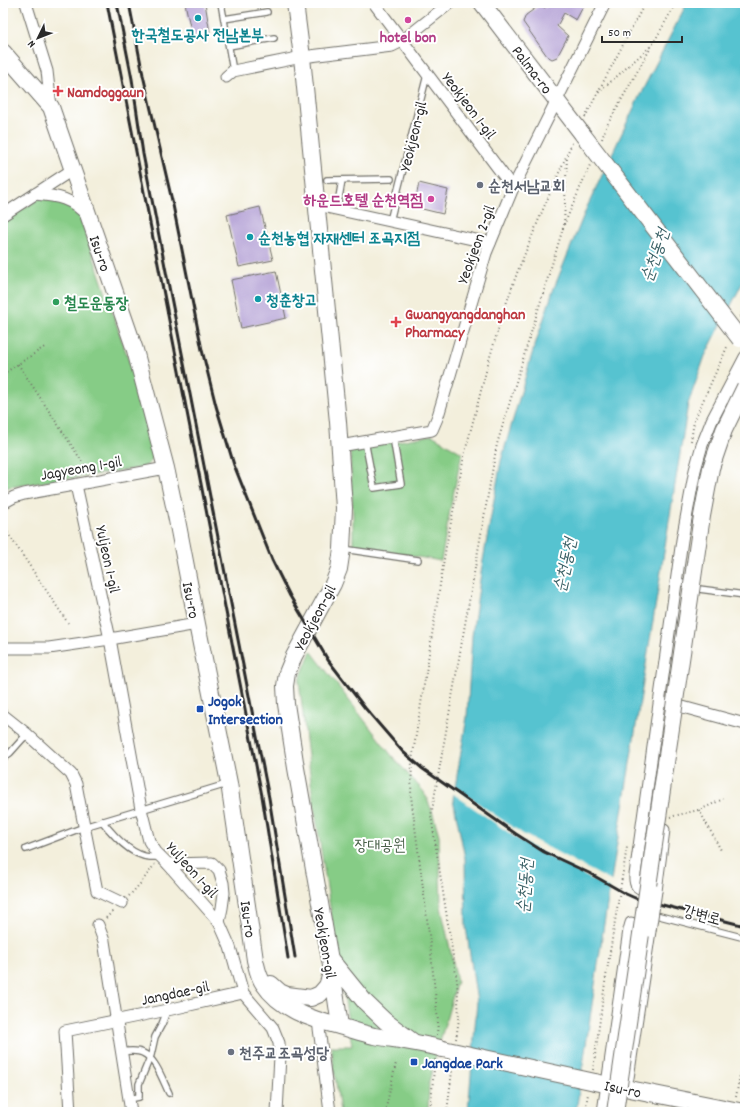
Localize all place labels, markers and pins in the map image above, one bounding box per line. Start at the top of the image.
marker: 한국철도공사 전남본부 [193,13,203,23]
marker: hotel bon [403,15,413,25]
place label: 한국철도공사 전남본부 [131,25,264,48]
place label: hotel bon [380,27,436,50]
place label: Namdoggaun [67,82,144,105]
marker: Namdoggaun [52,85,64,97]
place label: 순천서남교회 [488,176,565,199]
marker: 순천서남교회 [475,180,485,190]
place label: 하운드호텔 순천역점 [302,190,423,213]
marker: 하운드호텔 순천역점 [426,194,436,204]
place label: 순천농협 자재센터 조곡지점 [258,228,420,251]
marker: 순천농협 자재센터 조곡지점 [245,232,255,242]
place label: 청춘창고 [266,290,318,313]
place label: 철도운동장 [64,293,129,316]
marker: 청춘창고 [253,294,263,304]
marker: 철도운동장 [51,297,61,307]
place label: Gwangyangdanghan Pharmacy [405,304,525,345]
marker: Gwangyangdanghan Pharmacy [390,316,402,328]
place label: Jogok Intersection [208,691,283,732]
marker: Jogok Intersection [195,704,205,714]
place label: 천주교조곡성당 [239,1043,329,1066]
marker: 천주교조곡성당 [226,1047,236,1057]
place label: Jangdae Park [422,1053,503,1076]
marker: Jangdae Park [409,1057,419,1067]

